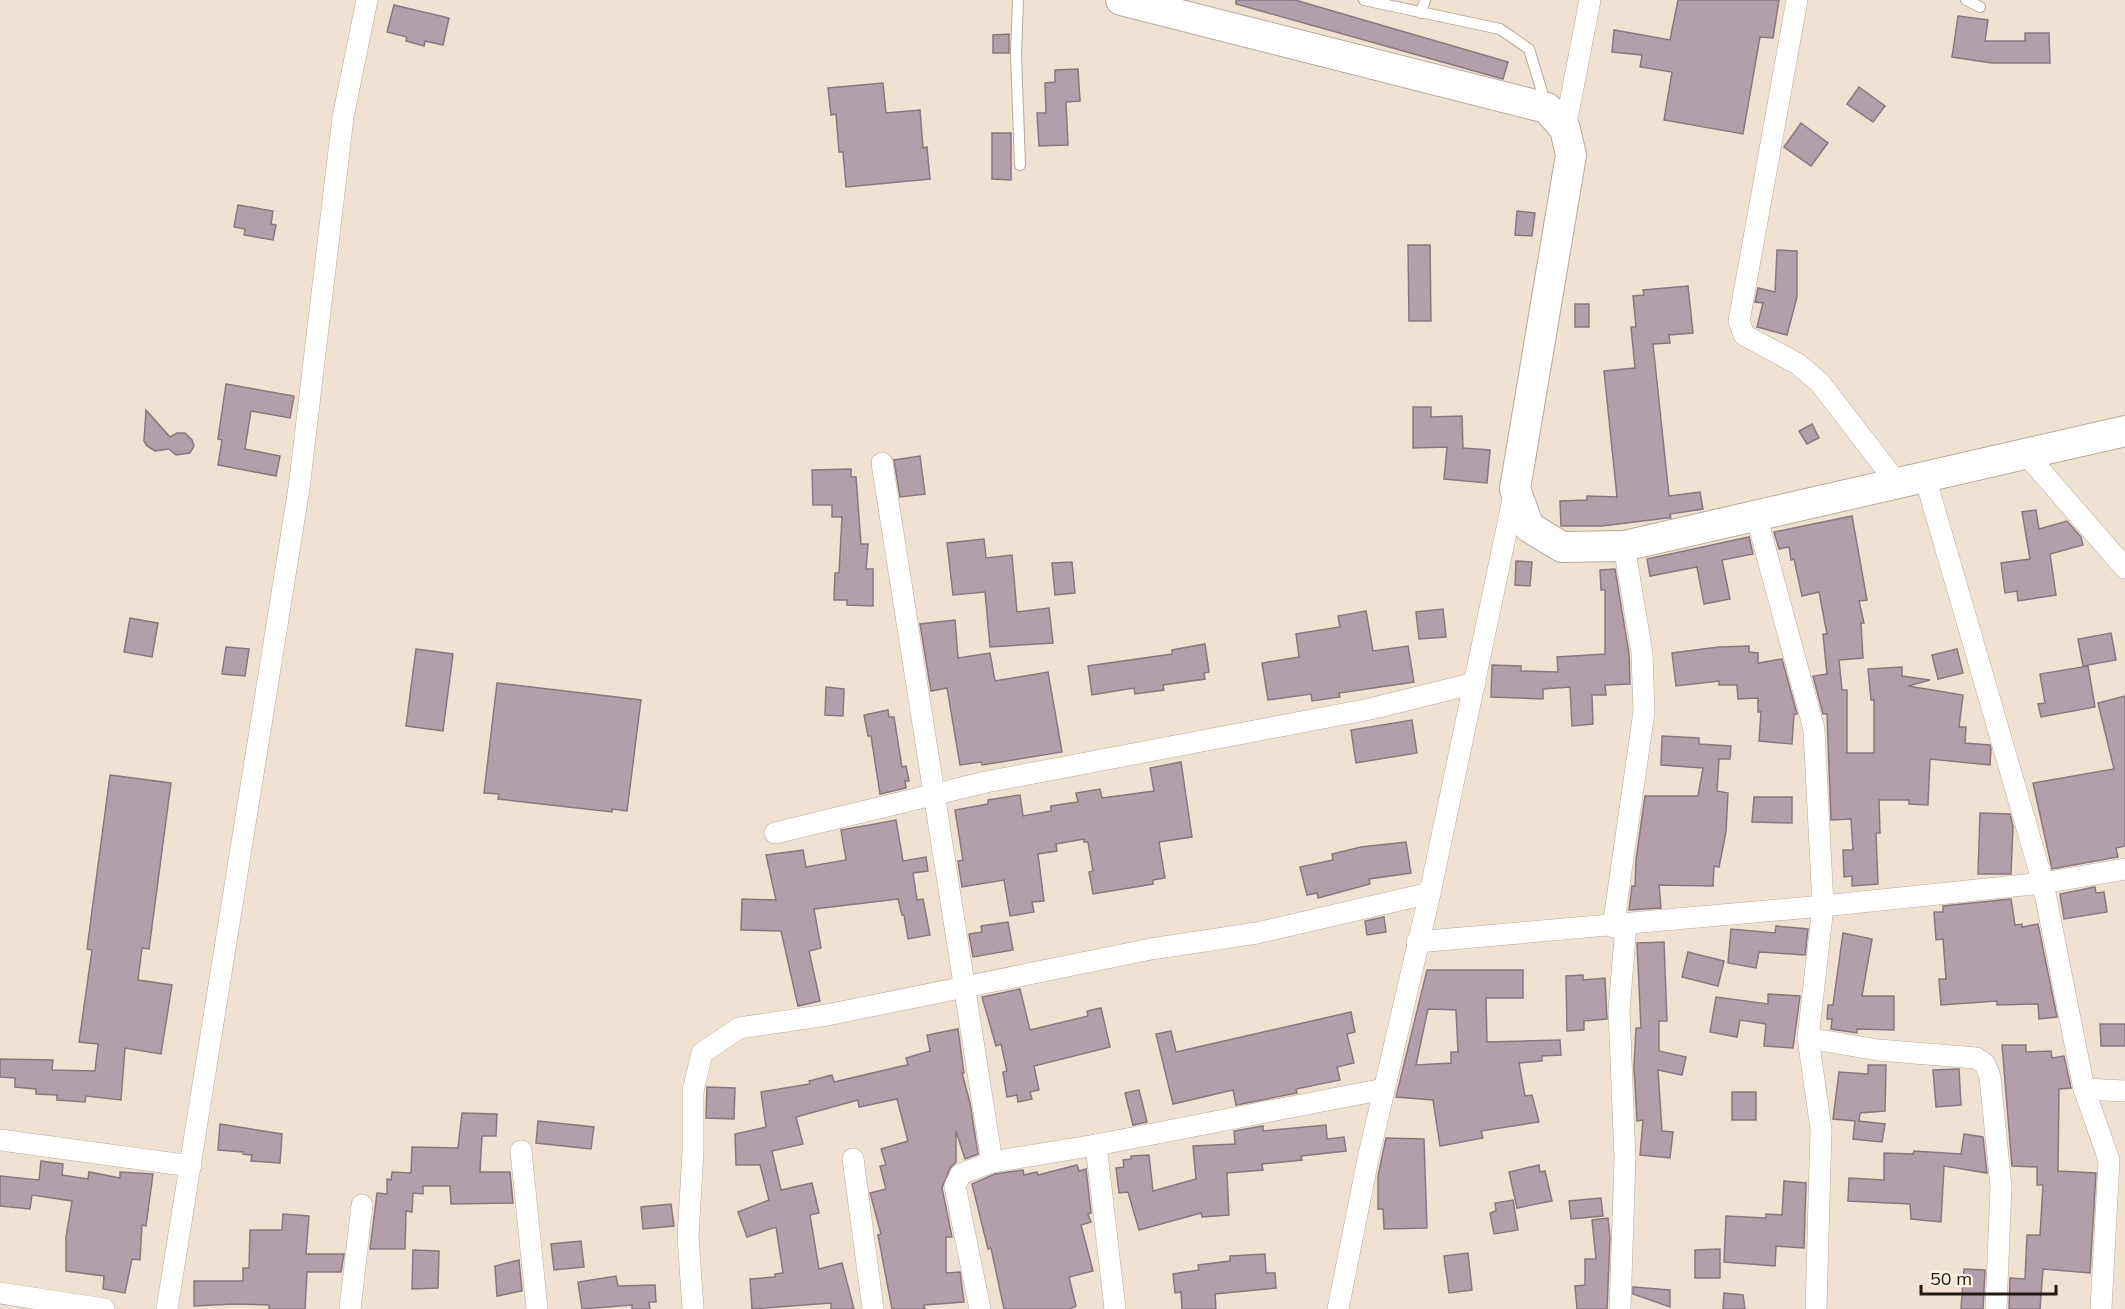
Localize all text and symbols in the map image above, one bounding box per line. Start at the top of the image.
scale bar [1921,1258,2056,1296]
text: 50 m [1930,1267,1972,1290]

